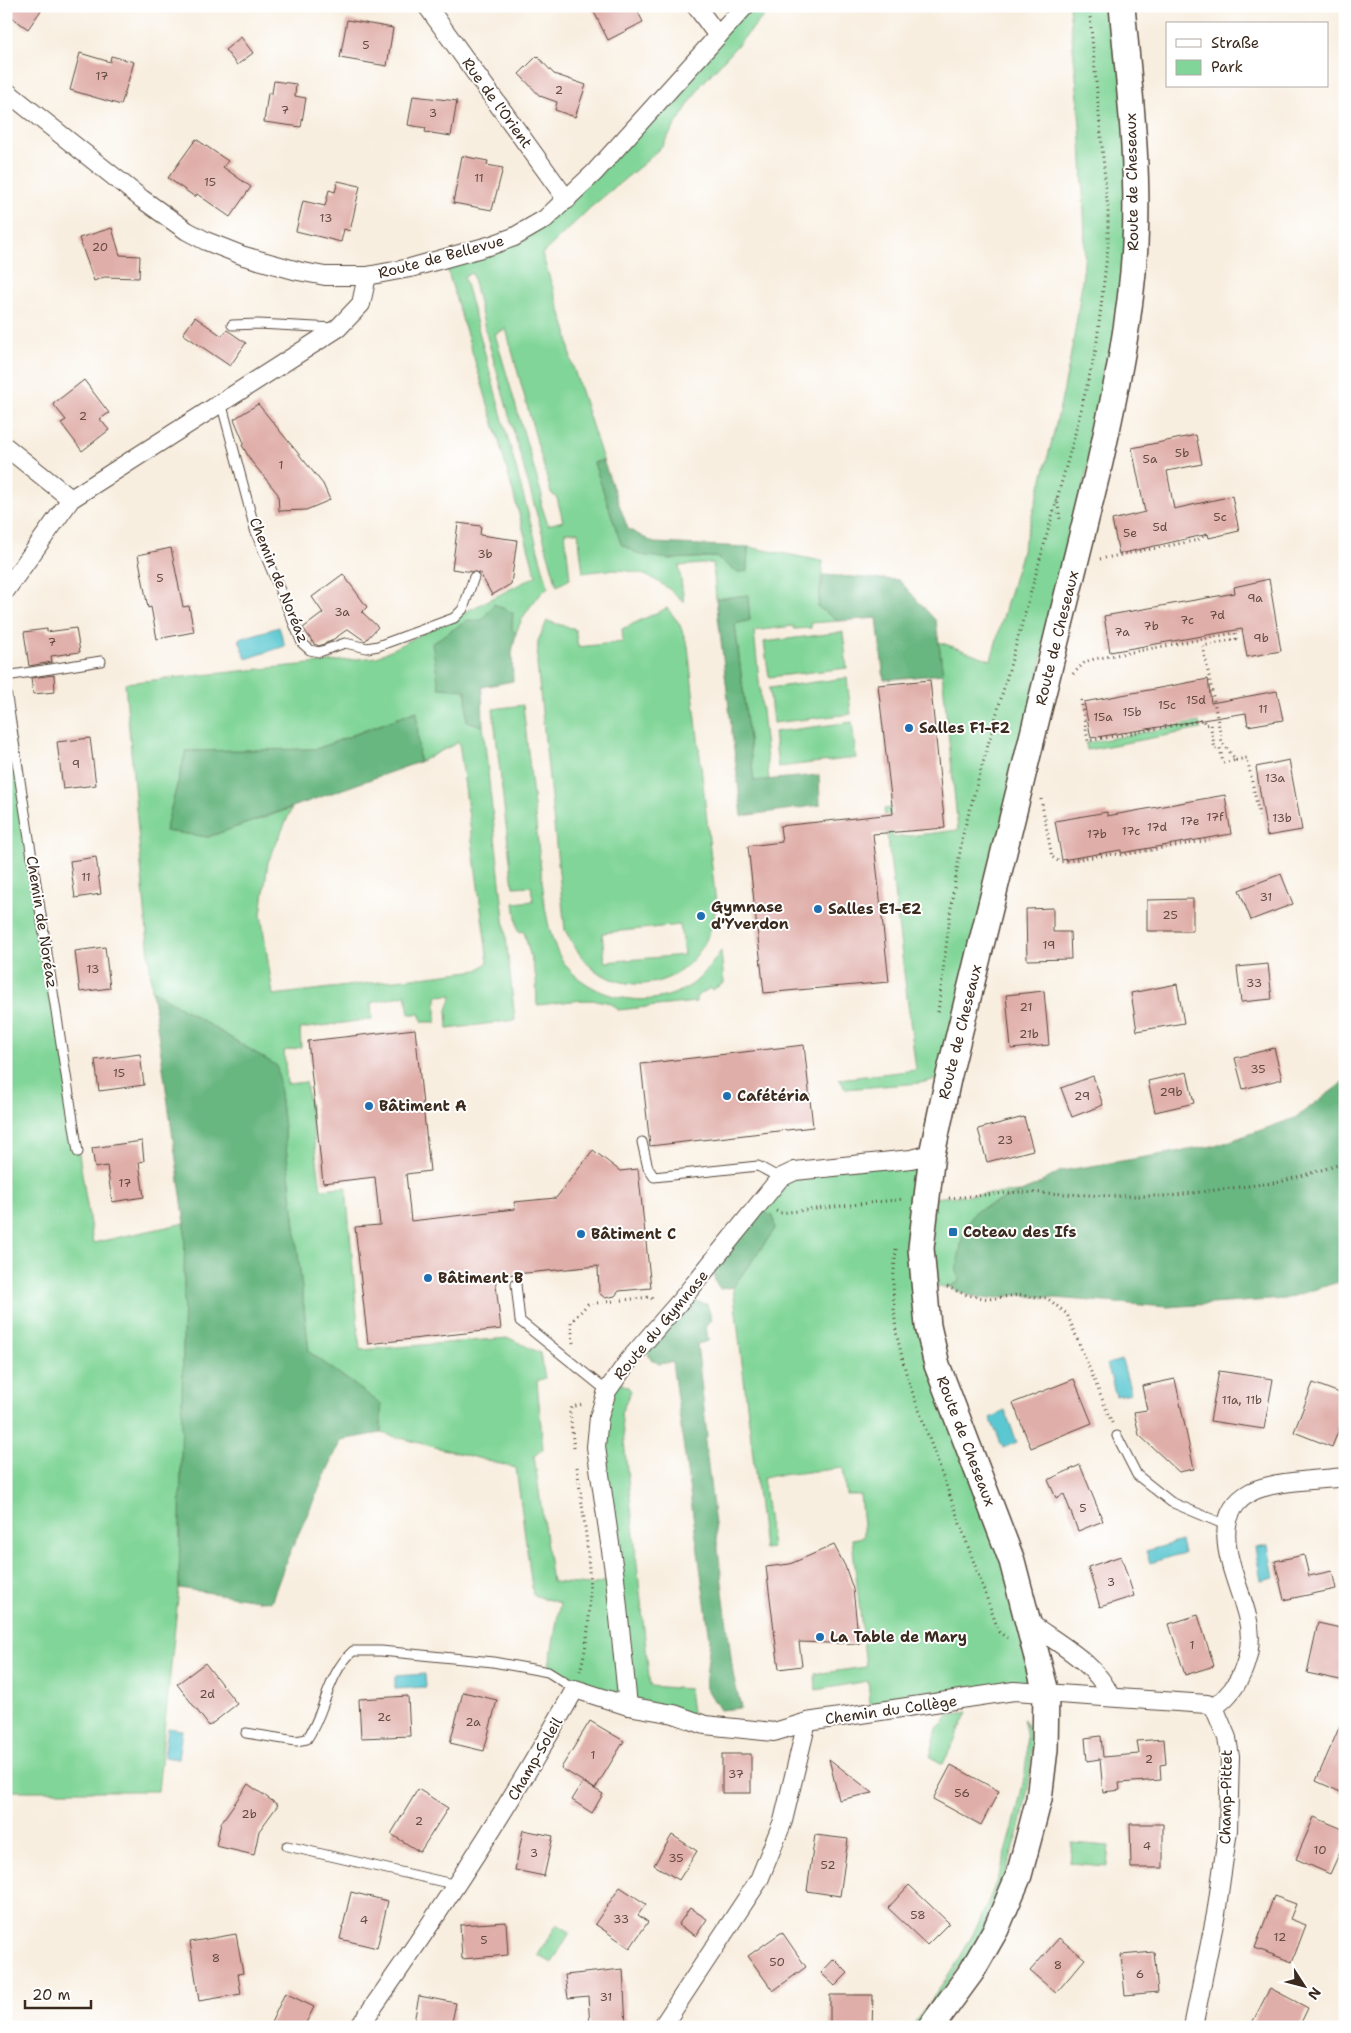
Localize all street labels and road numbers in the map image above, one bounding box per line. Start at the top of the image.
street label: Rue de l'Orient [457,54,537,152]
street label: Route de Cheseaux [1121,113,1143,251]
street label: Route de Bellevue [376,231,506,283]
street label: Chemin de Noréaz [245,514,313,646]
street label: Route de Cheseaux [1031,568,1083,707]
street label: Chemin de Noréaz [22,854,62,990]
street label: Route de Cheseaux [934,962,986,1101]
street label: Route du Gymnase [609,1266,713,1384]
street label: Route de Cheseaux [932,1373,1000,1509]
street label: Chemin du Collège [824,1691,958,1729]
street label: Champ-Soleil [503,1713,567,1804]
street label: Champ-Pittet [1215,1749,1237,1845]

